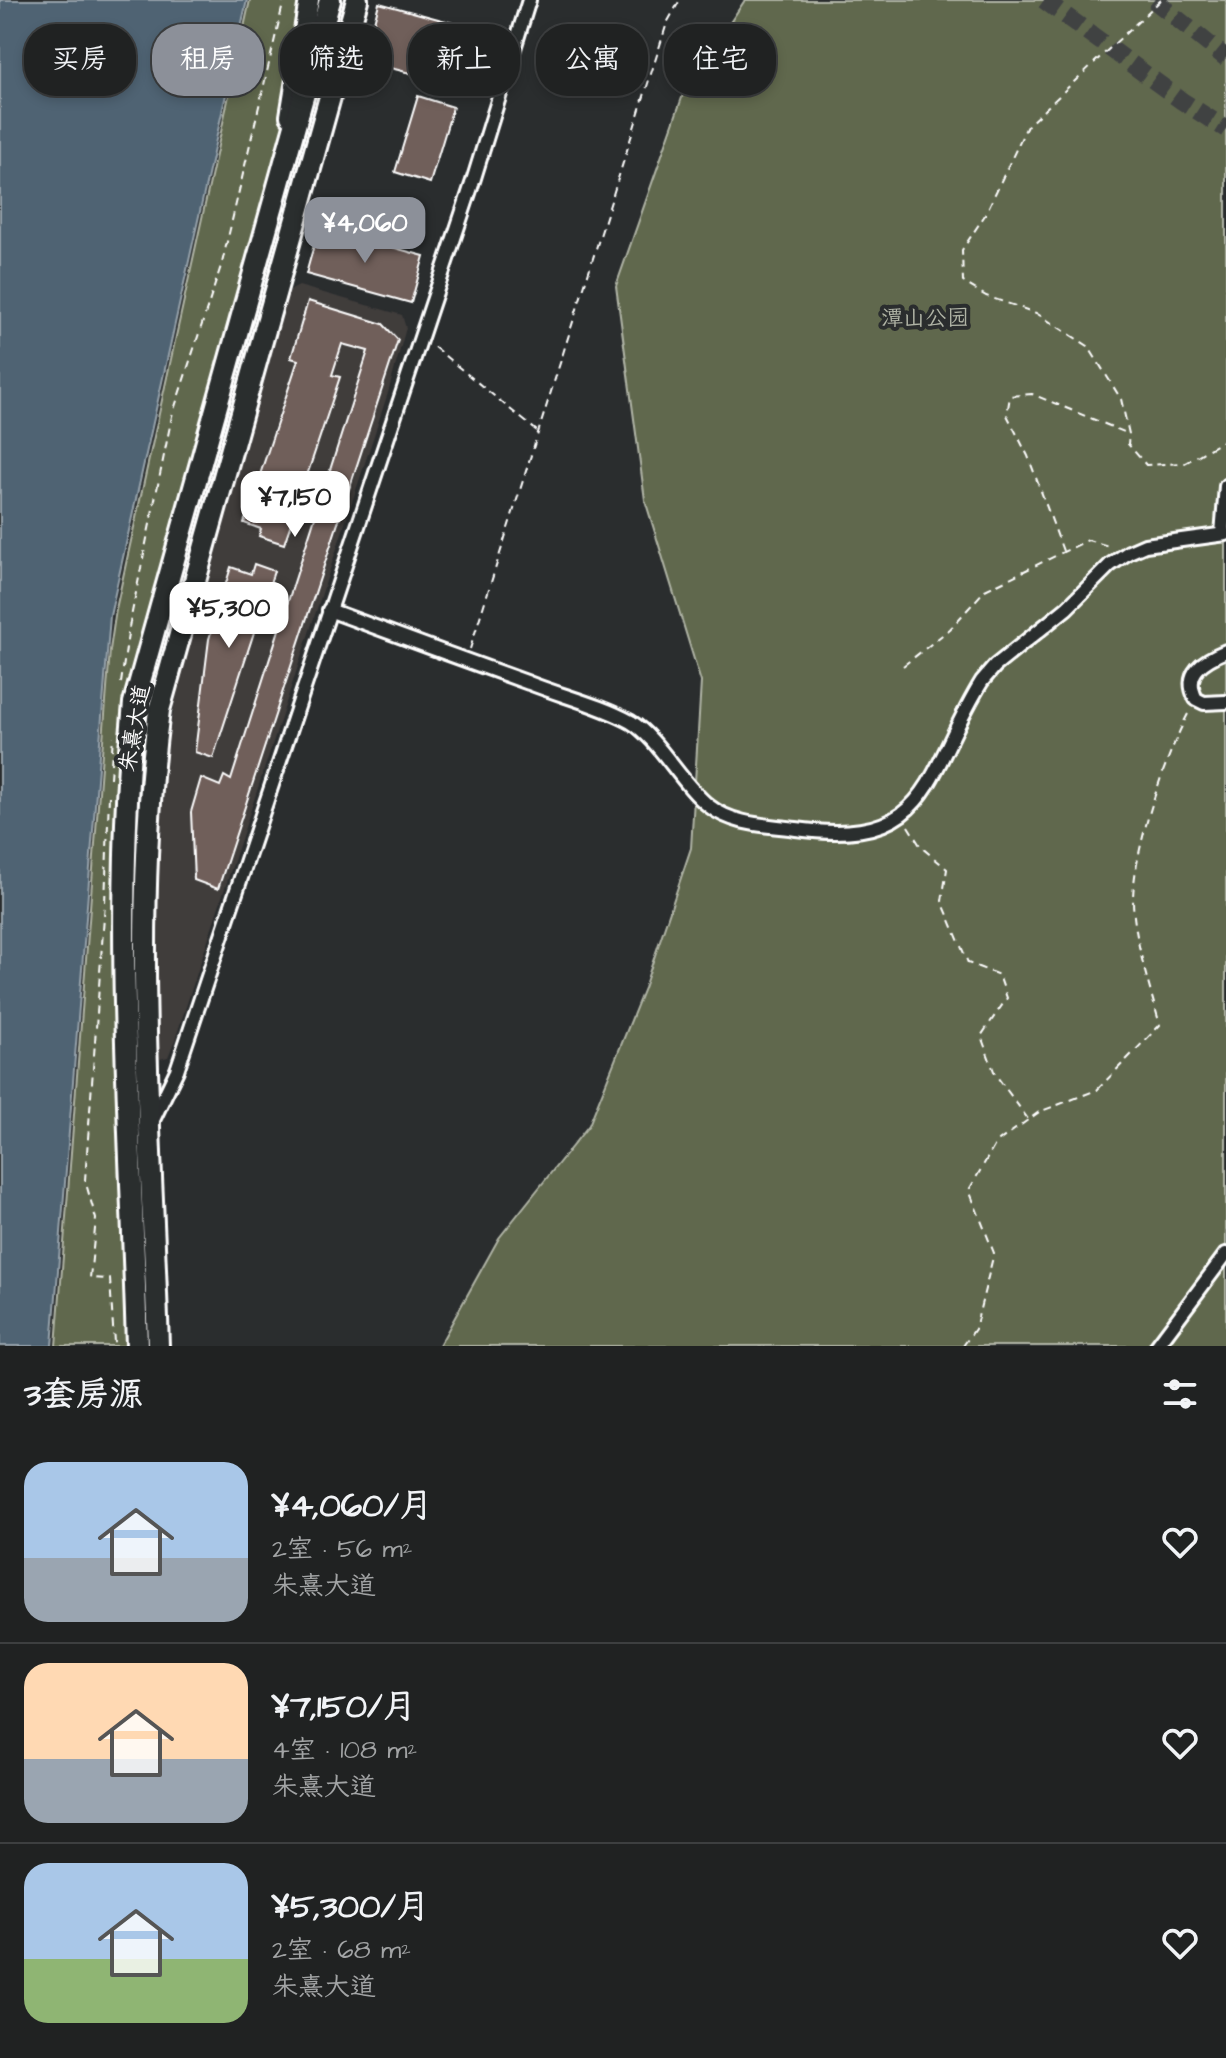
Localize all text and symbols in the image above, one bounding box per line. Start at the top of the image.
chip: 买房 [24,24,136,96]
chip: 租房 [152,24,264,96]
chip: 筛选 [280,24,392,96]
chip: 新上 [408,24,520,96]
chip: 公寓 [536,24,648,96]
chip: 住宅 [664,24,776,96]
pin: ¥4,060 [300,197,430,265]
text: ¥4,060 [322,205,408,241]
park label: 潭山公园 [881,303,969,334]
pin: ¥7,150 [230,471,360,539]
text: ¥7,150 [259,479,331,515]
pin: ¥5,300 [164,582,294,650]
text: ¥5,300 [188,590,270,626]
street label: 朱熹大道 [112,682,158,774]
text: 3套房源 [24,1371,143,1419]
icon: filters [1158,1372,1202,1416]
text: ¥4,060/月 [272,1482,433,1530]
icon: home [88,1494,184,1590]
icon: heart [1158,1520,1202,1564]
text: 2室 · 56 m² [272,1531,412,1567]
text: 朱熹大道 [272,1568,376,1604]
text: ¥7,150/月 [272,1683,416,1731]
icon: home [88,1695,184,1791]
icon: heart [1158,1721,1202,1765]
text: 4室 · 108 m² [272,1732,417,1768]
text: 朱熹大道 [272,1769,376,1805]
text: ¥5,300/月 [272,1883,430,1931]
icon: home [88,1895,184,1991]
icon: heart [1158,1921,1202,1965]
text: 2室 · 68 m² [272,1932,411,1968]
text: 朱熹大道 [272,1969,376,2005]

